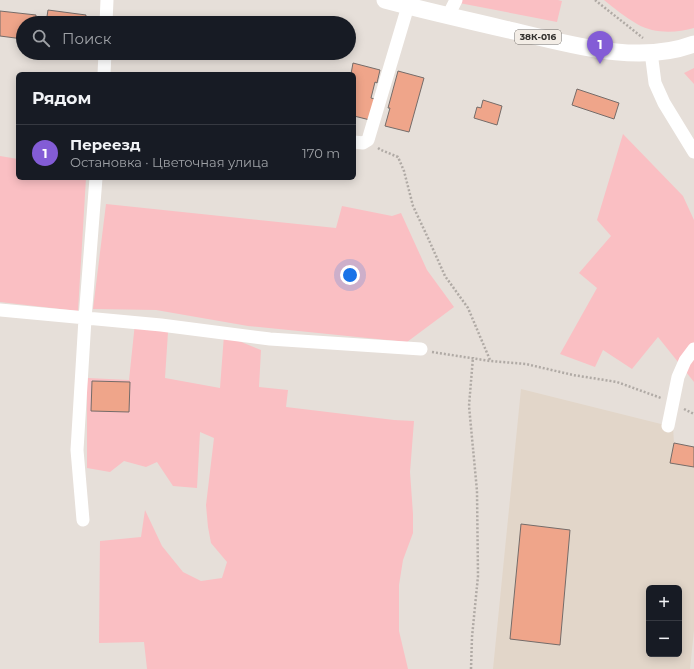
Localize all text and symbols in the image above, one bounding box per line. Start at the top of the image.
search box [16,16,356,60]
icon: search [30,27,52,49]
text: Поиск [62,29,111,48]
road number: 38К-016 [515,30,561,44]
pin: 1 [587,31,613,64]
text: Рядом [32,88,91,108]
text: Переезд [70,135,140,154]
text: 1 [42,145,48,161]
text: 170 m [302,145,340,161]
text: Остановка · Цветочная улица [70,154,269,170]
your location [340,265,360,285]
map controls [646,585,682,657]
button: + [646,585,682,621]
button: − [646,621,682,657]

